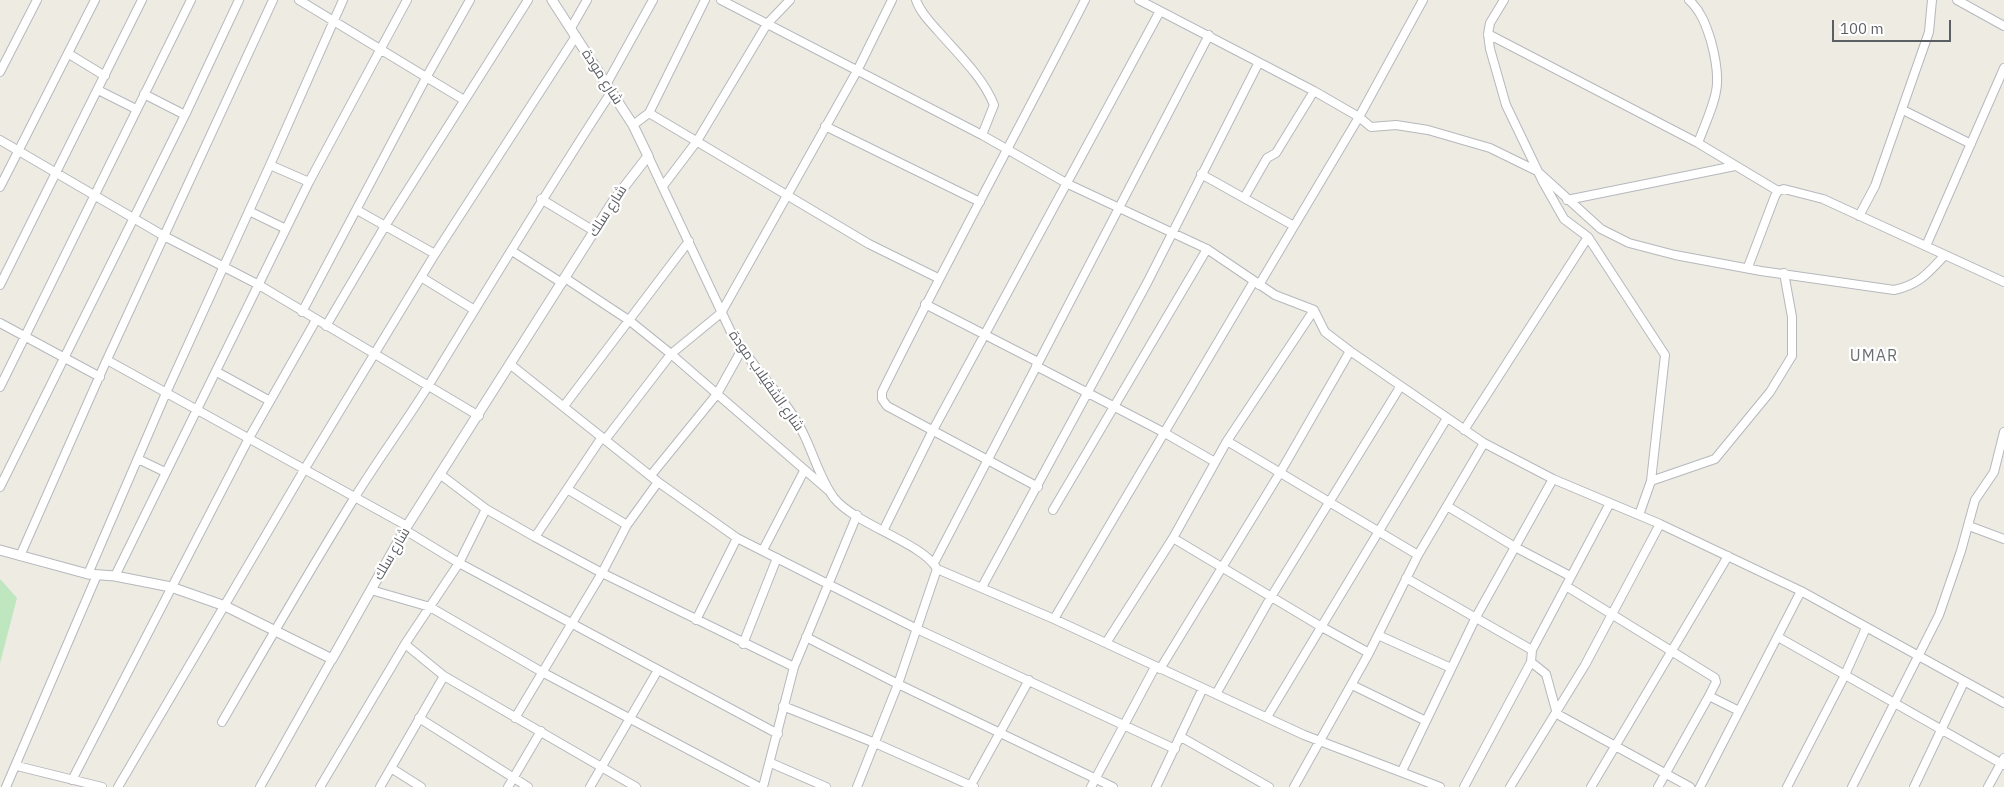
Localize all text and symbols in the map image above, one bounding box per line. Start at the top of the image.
scale bar [1834,10,1953,42]
text: 100 m [1840,19,1884,38]
street label: شارع مودة [578,46,626,108]
street label: شارع سلك [585,182,631,240]
street label: شارع الشقيلاب مودة [725,327,807,435]
district label: UMAR [1849,346,1899,366]
street label: شارع سلك [370,525,414,583]

